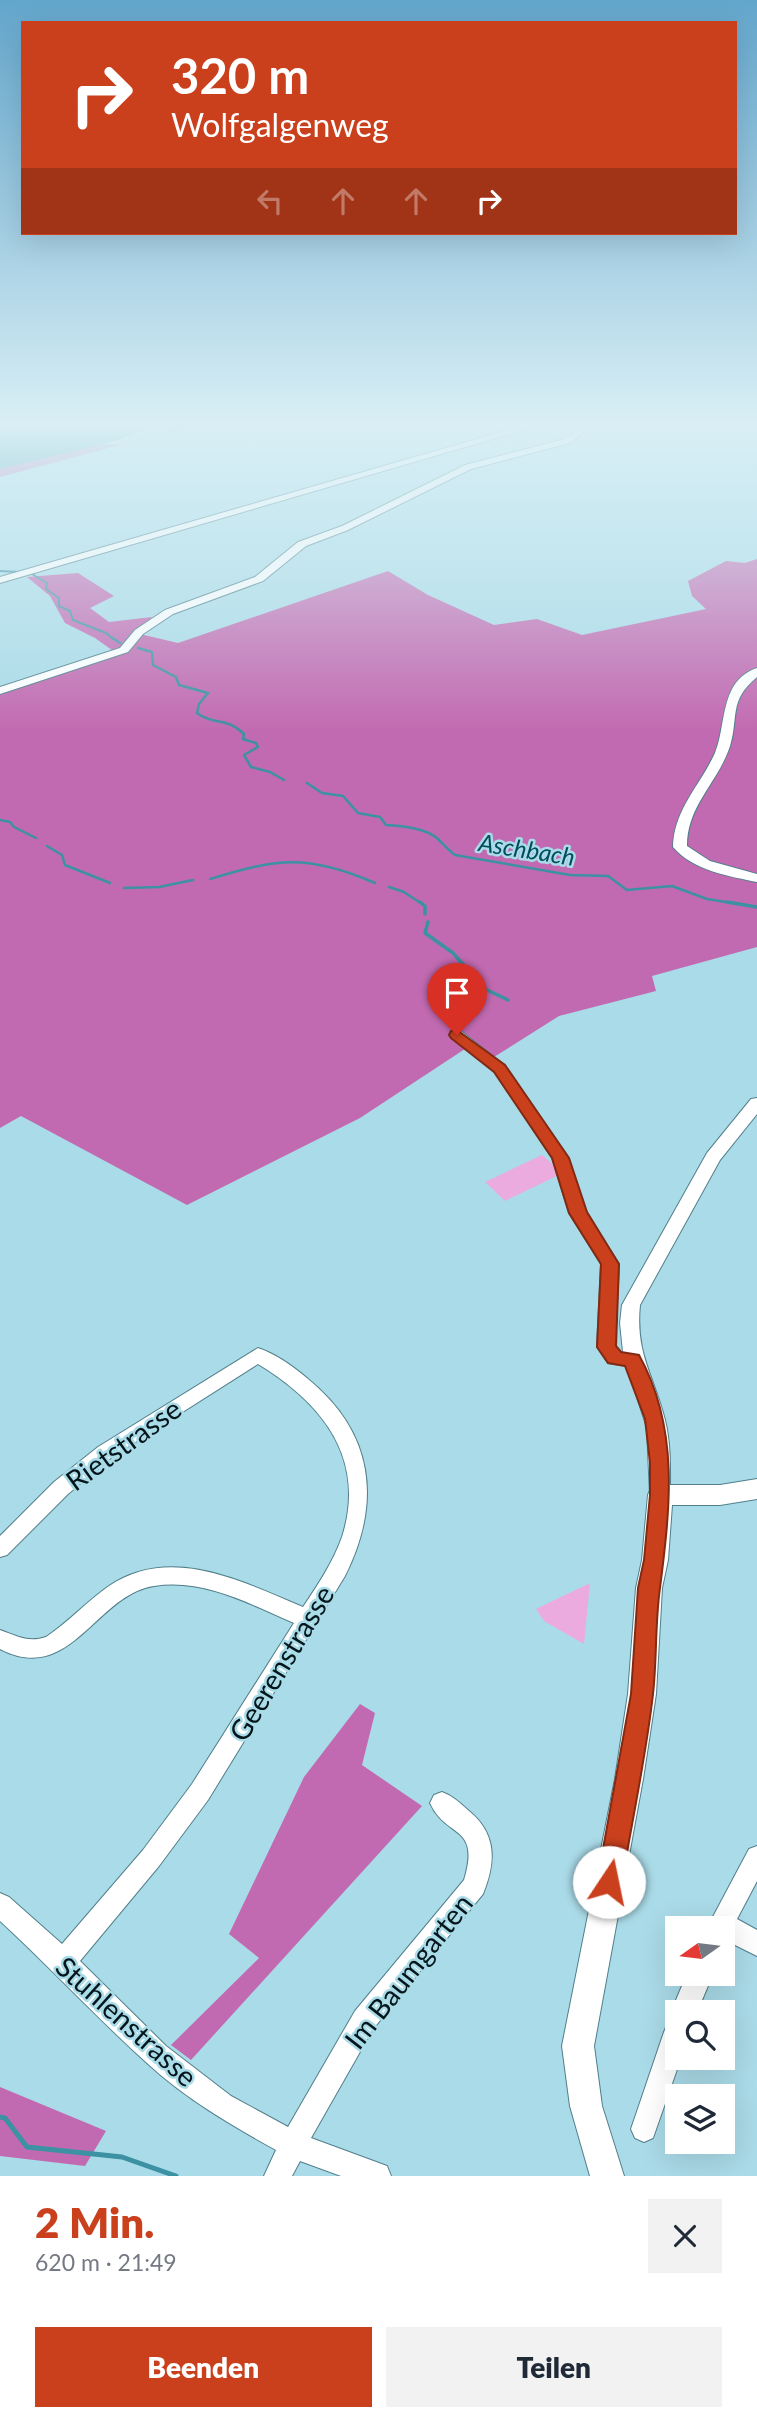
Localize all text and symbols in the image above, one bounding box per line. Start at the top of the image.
text: 320 m [171,46,309,104]
icon: right [56,49,147,140]
text: Wolfgalgenweg [171,105,389,144]
icon: left [251,182,289,220]
icon: ahead [324,182,362,220]
icon: ahead [397,182,435,220]
icon: right [470,182,508,220]
water label: Aschbach [476,827,577,871]
pin [427,963,487,1035]
icon: arrive [438,974,476,1012]
street label: Rietstrasse [59,1391,187,1497]
street label: Geerenstrasse [221,1579,341,1747]
position arrow [572,1845,646,1919]
street label: Im Baumgarten [337,1887,479,2055]
north arrow [665,1916,735,1986]
map controls [665,1916,735,2154]
street label: Stuhlenstrasse [50,1949,204,2093]
button: search [665,2000,735,2070]
button: layers [665,2084,735,2154]
text: 2 Min. [35,2197,154,2247]
button: close [648,2199,722,2273]
text: 620 m · 21:49 [35,2248,177,2276]
button: Beenden [35,2327,372,2407]
button: Teilen [386,2327,722,2407]

